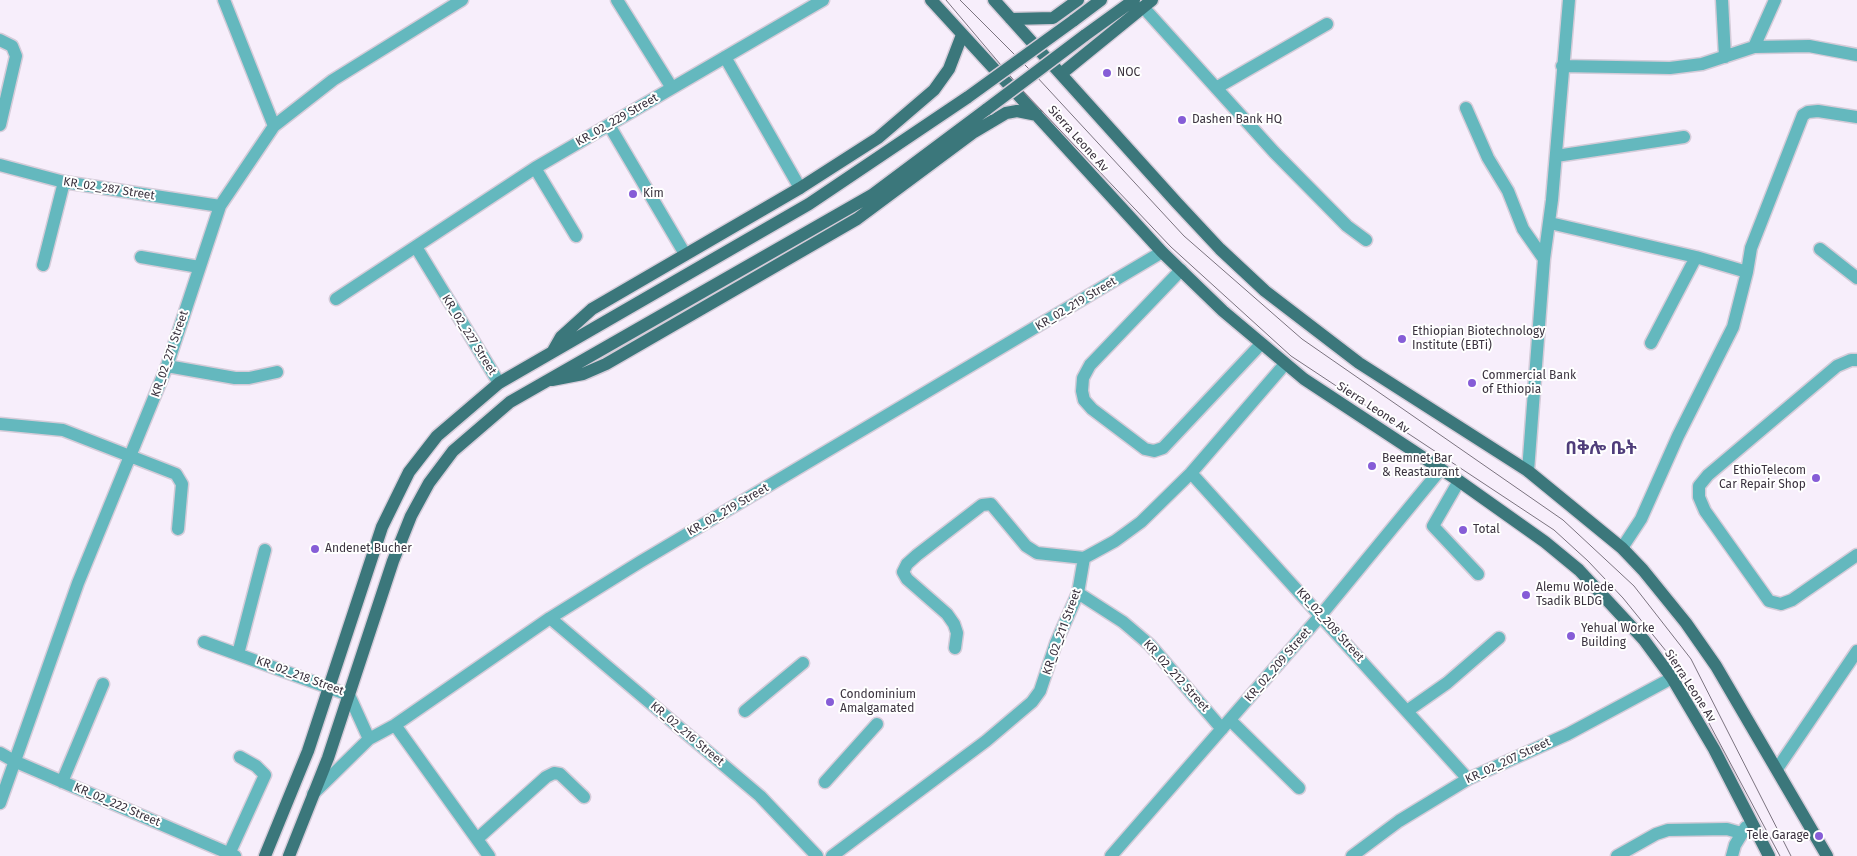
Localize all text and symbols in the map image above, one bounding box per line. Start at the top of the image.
place label: NOC [1117,66,1140,80]
marker: NOC [1101,67,1113,79]
street label: KR_02_229 Street [573,91,661,149]
street label: Sierra Leone Av [1045,103,1111,175]
place label: Dashen Bank HQ [1192,113,1282,127]
marker: Dashen Bank HQ [1176,114,1188,126]
street label: KR_02_287 Street [62,175,156,203]
place label: Kim [643,187,664,201]
marker: Kim [627,188,639,200]
street label: KR_02_219 Street [1033,274,1119,334]
street label: KR_02_227 Street [439,292,499,378]
street label: KR_02_271 Street [148,309,192,399]
place label: Ethiopian Biotechnology Institute (EBTi) [1412,325,1545,353]
marker: Ethiopian Biotechnology Institute (EBTi) [1396,333,1408,345]
place label: Commercial Bank of Ethiopia [1482,369,1576,397]
marker: Commercial Bank of Ethiopia [1466,377,1478,389]
street label: Sierra Leone Av [1334,379,1412,437]
district label: በቅሎ ቤት [1565,438,1637,460]
place label: Beemnet Bar & Reastaurant [1382,452,1459,480]
marker: Beemnet Bar & Reastaurant [1366,460,1378,472]
place label: EthioTelecom Car Repair Shop [1719,464,1806,492]
marker: EthioTelecom Car Repair Shop [1810,472,1822,484]
street label: KR_02_219 Street [685,481,771,539]
place label: Total [1473,523,1500,537]
marker: Total [1457,524,1469,536]
place label: Andenet Bucher [325,542,412,556]
marker: Andenet Bucher [309,543,321,555]
place label: Alemu Wolede Tsadik BLDG [1536,581,1614,609]
street label: KR_02_208 Street [1293,585,1367,665]
street label: KR_02_211 Street [1040,587,1084,677]
marker: Alemu Wolede Tsadik BLDG [1520,589,1532,601]
place label: Yehual Worke Building [1581,622,1655,650]
street label: KR_02_209 Street [1242,625,1314,705]
marker: Yehual Worke Building [1565,630,1577,642]
street label: KR_02_212 Street [1140,637,1212,715]
street label: Sierra Leone Av [1661,647,1719,725]
street label: KR_02_218 Street [254,653,346,699]
place label: Condominium Amalgamated [840,688,916,716]
marker: Condominium Amalgamated [824,696,836,708]
street label: KR_02_216 Street [647,699,727,769]
street label: KR_02_207 Street [1463,735,1553,787]
street label: KR_02_222 Street [72,780,162,830]
place label: Tele Garage [1746,829,1809,843]
marker: Tele Garage [1813,830,1825,842]

